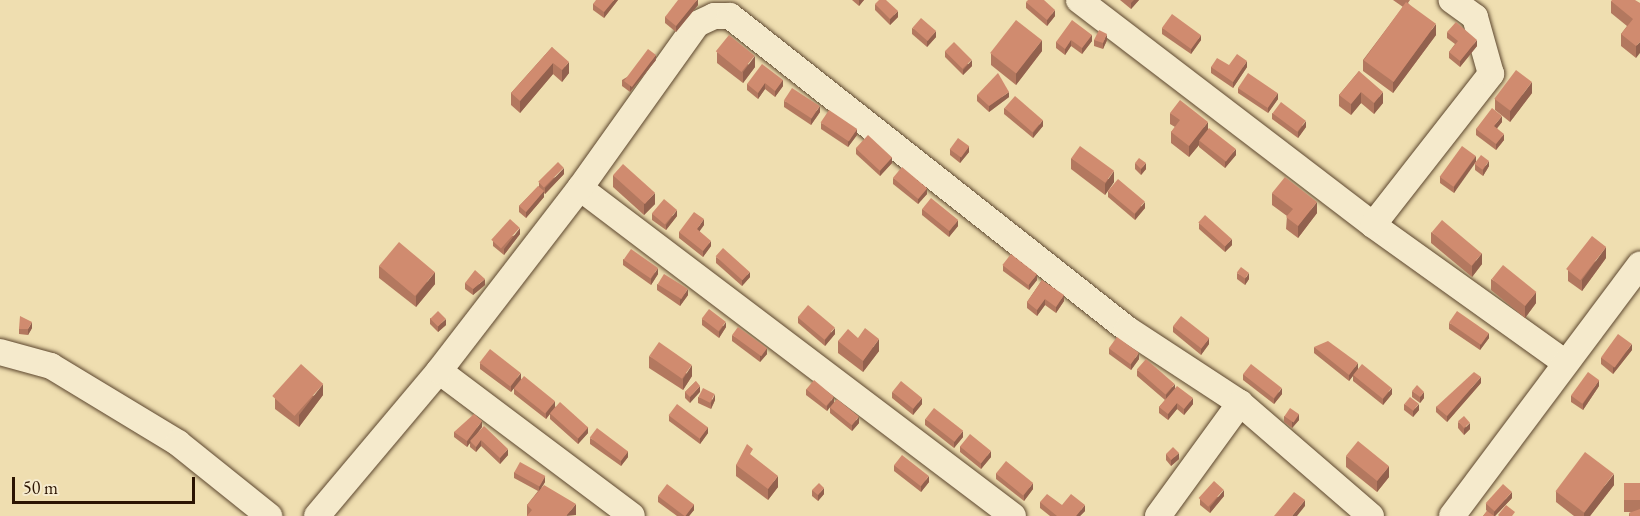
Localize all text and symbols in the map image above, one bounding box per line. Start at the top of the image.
scale bar [15,465,198,503]
text: 50 m [23,476,58,499]

